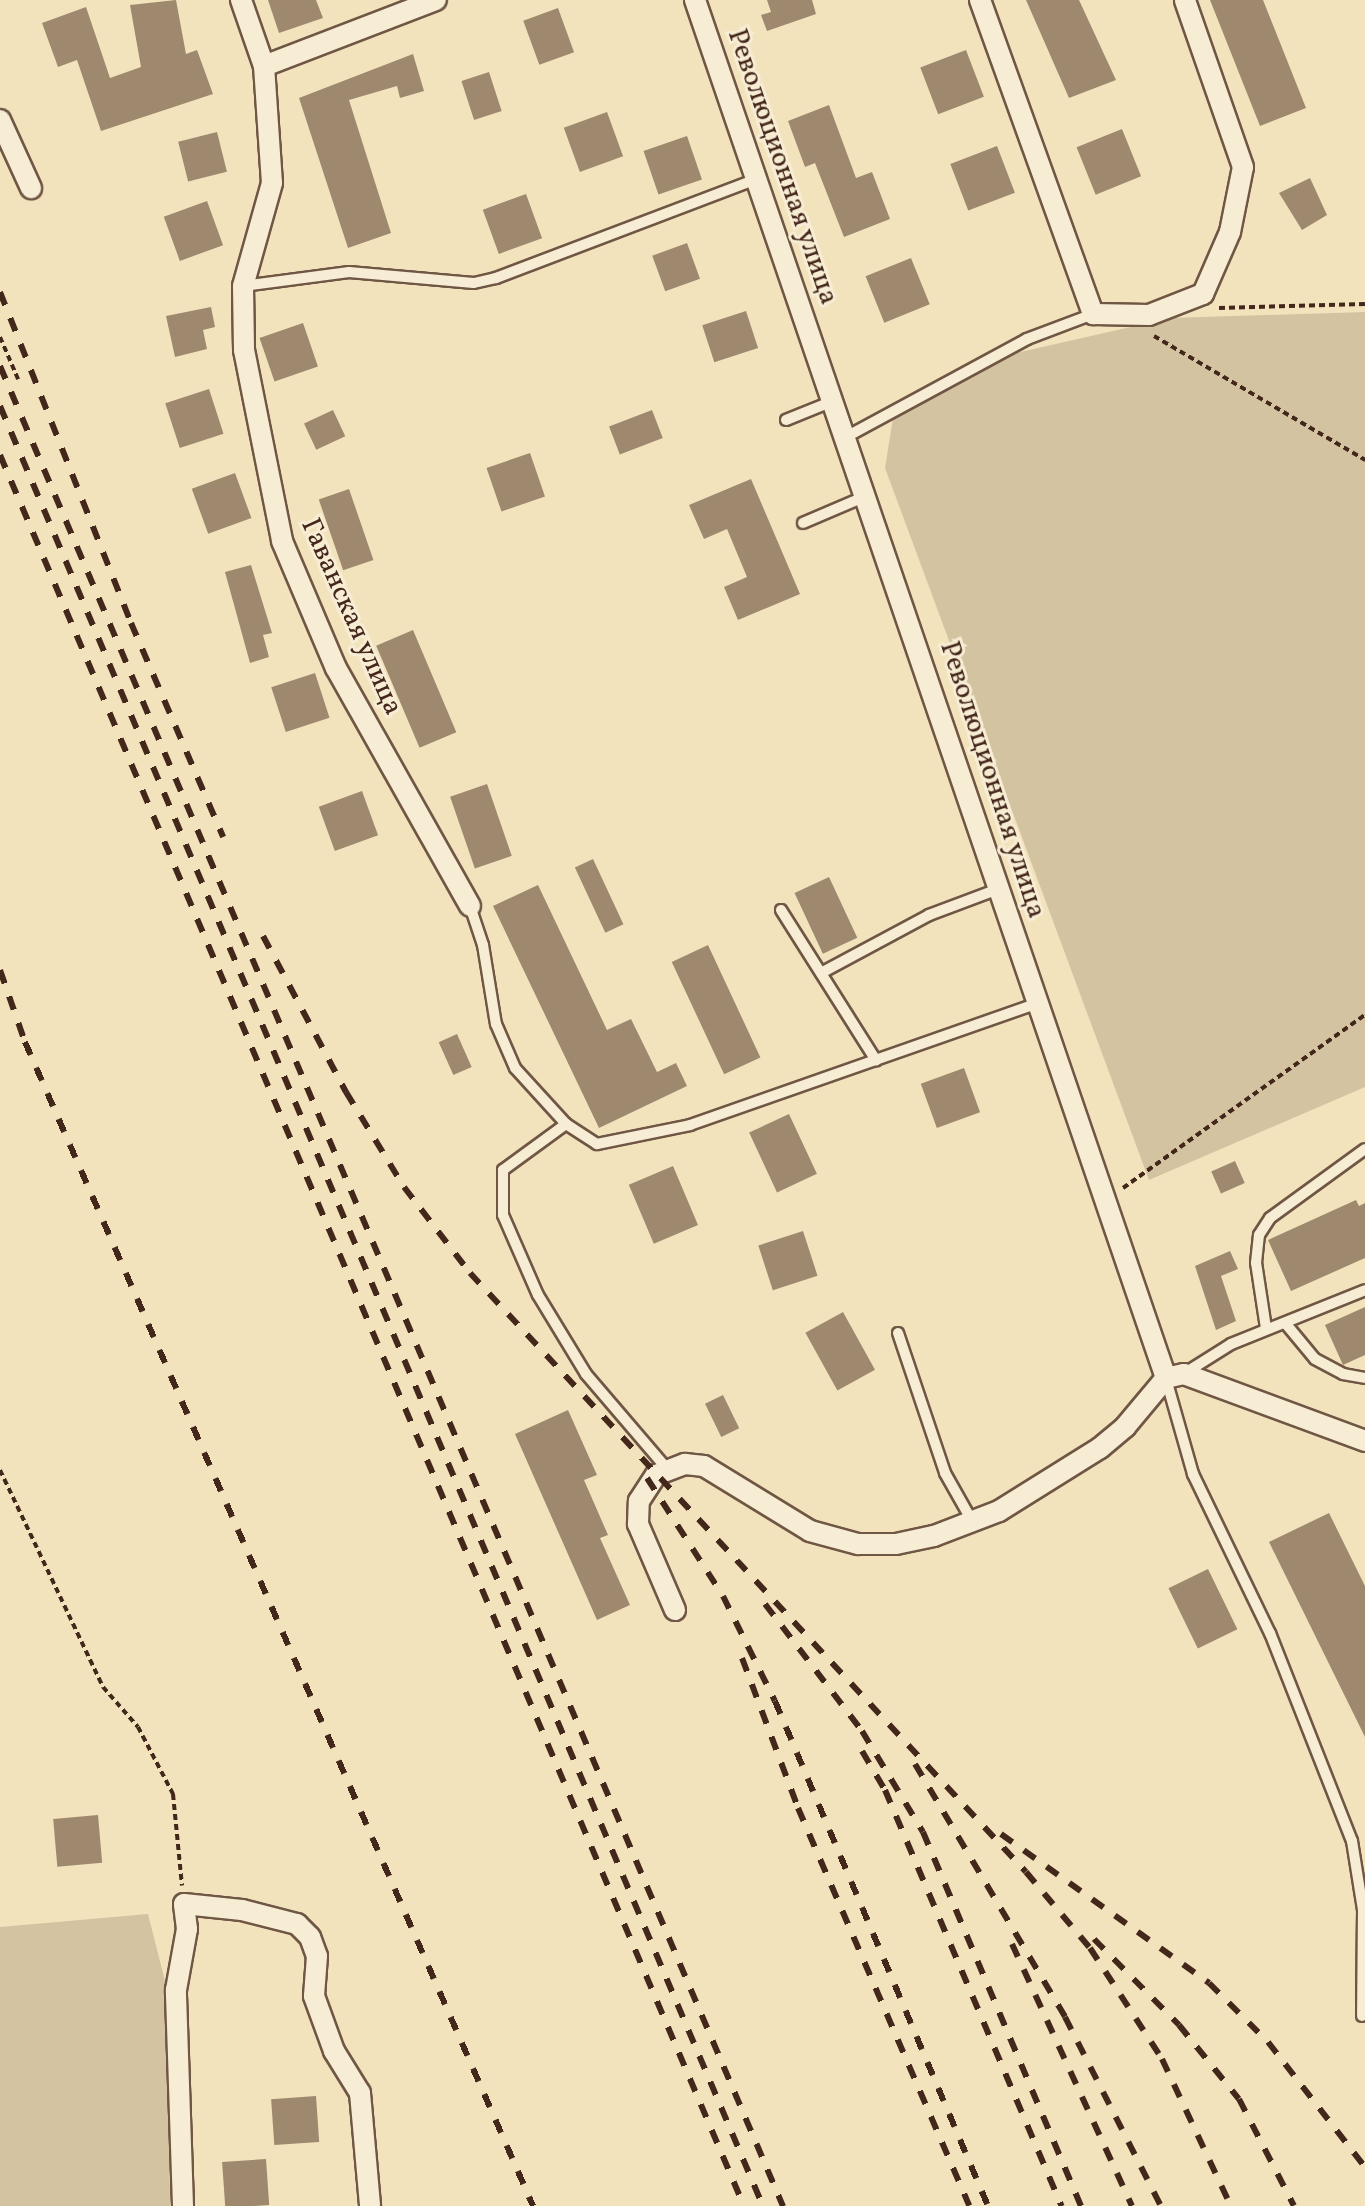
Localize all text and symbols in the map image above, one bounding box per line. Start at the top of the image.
street label: Революционная улица [719,24,845,310]
street label: Гаванская улица [292,513,410,721]
street label: Революционная улица [931,637,1053,923]

